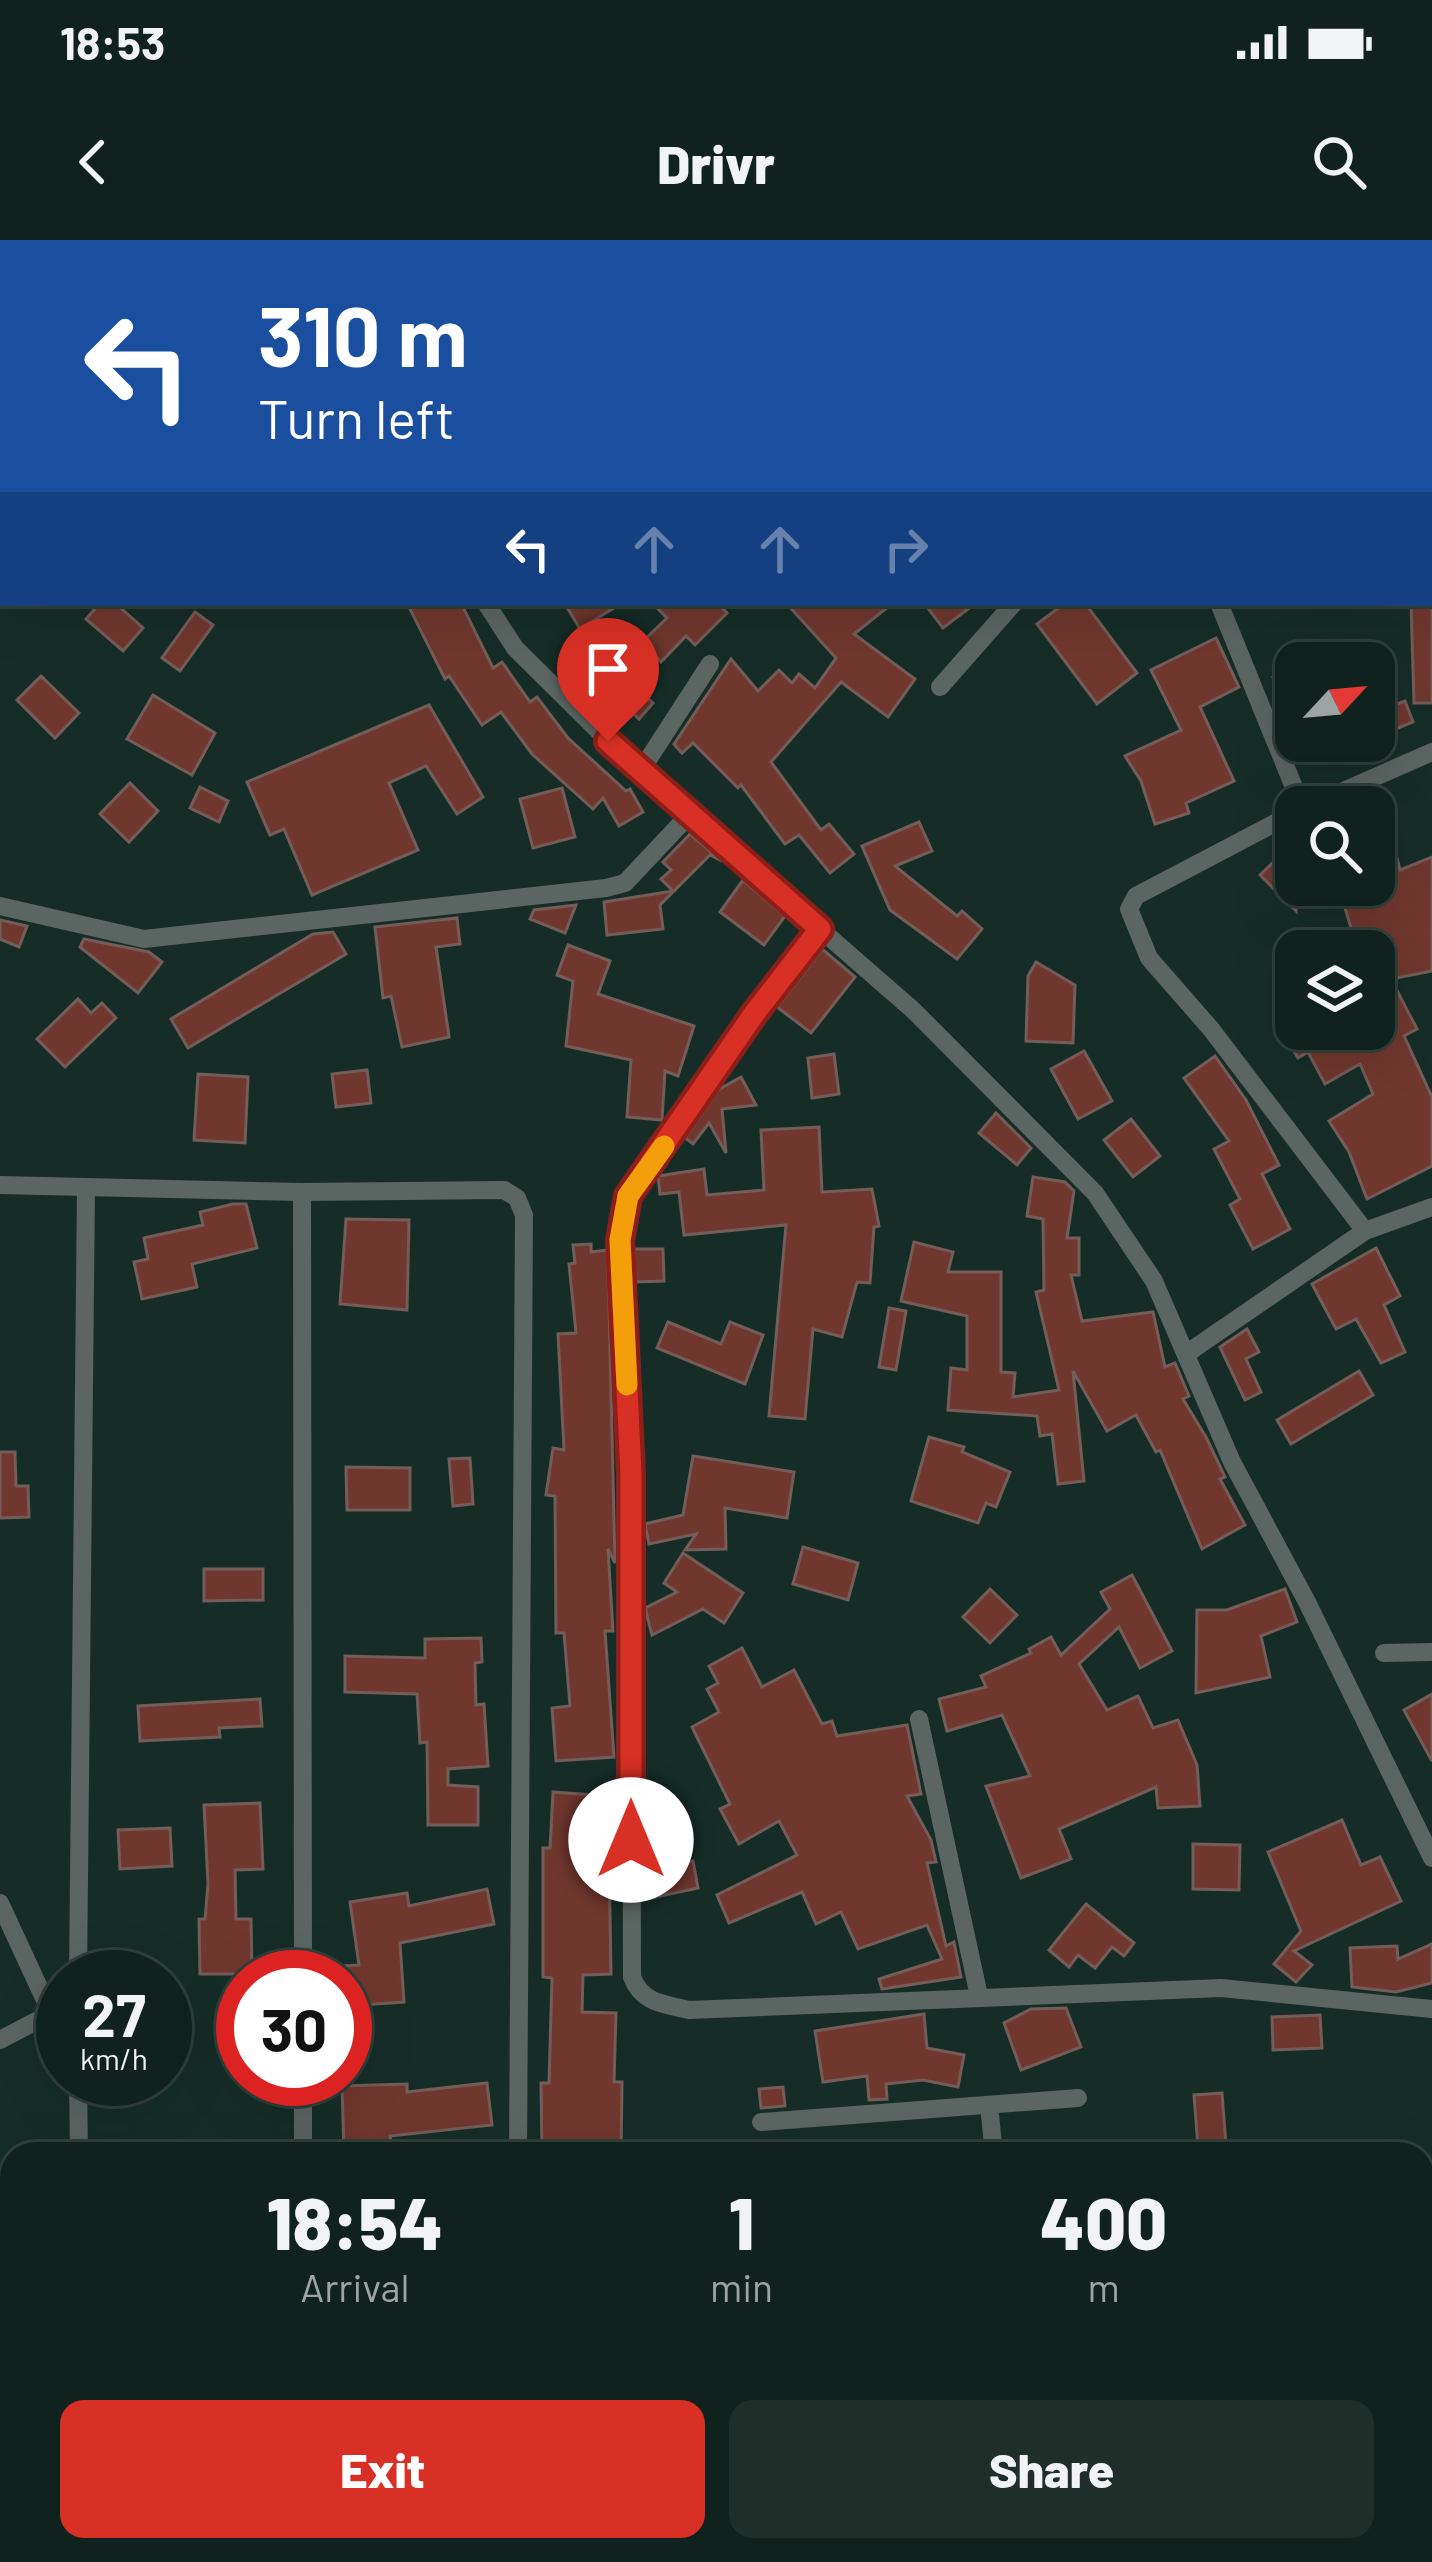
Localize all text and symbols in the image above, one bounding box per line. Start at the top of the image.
text: 18:53 [60,15,165,69]
icon: back [60,129,126,195]
icon: search [1306,129,1372,195]
text: Drivr [657,130,775,195]
text: 310 m [258,283,468,384]
icon: left [60,288,216,444]
text: Turn left [258,385,455,450]
icon: left [495,516,561,582]
icon: ahead [621,516,687,582]
icon: ahead [747,516,813,582]
icon: right [873,516,939,582]
pin [557,618,659,741]
icon: arrive [575,636,641,702]
north arrow [1275,642,1395,762]
map controls [1275,642,1395,1050]
button: search [1275,786,1395,906]
button: layers [1275,930,1395,1050]
position arrow [568,1777,694,1903]
speed limit sign: 30 [216,1950,372,2106]
text: 27 [82,1977,146,2049]
text: km/h [80,2040,148,2076]
text: 18:54 [267,2178,443,2264]
text: 1 [729,2178,754,2264]
text: 400 [1040,2178,1167,2264]
text: Arrival [300,2263,409,2310]
text: min [710,2263,773,2310]
text: m [1087,2263,1120,2310]
button: Exit [60,2400,705,2538]
button: Share [729,2400,1374,2538]

